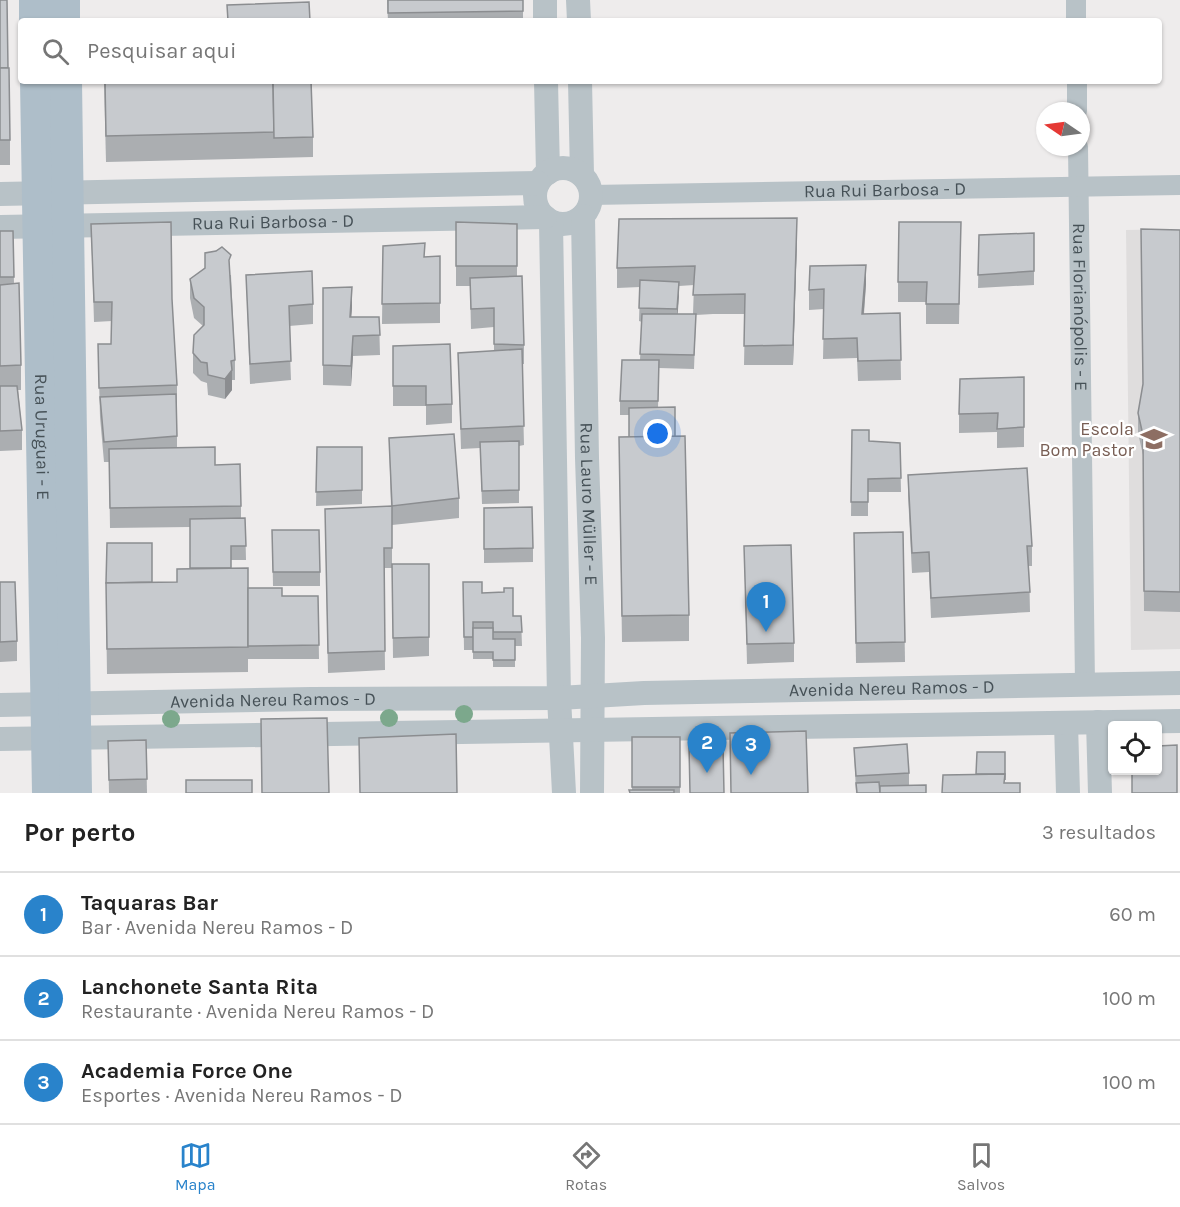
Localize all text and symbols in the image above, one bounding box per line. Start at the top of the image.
search box [18,18,1162,84]
icon: search [39,35,72,68]
text: Pesquisar aqui [87,38,236,64]
north arrow [1036,102,1090,156]
street label: Rua Rui Barbosa - D [804,178,966,202]
street label: Rua Rui Barbosa - D [192,210,354,234]
street label: Rua Florianópolis - E [1068,223,1092,391]
street label: Rua Uruguai - E [30,373,54,500]
place label: Escola Bom Pastor [1039,418,1134,461]
your location [643,419,672,448]
street label: Rua Lauro Müller - E [575,422,602,586]
school or university icon: Escola Bom Pastor [1139,424,1169,454]
pin: 1 [746,582,786,632]
street label: Avenida Nereu Ramos - D [789,675,995,701]
street label: Avenida Nereu Ramos - D [170,688,376,713]
map controls [1108,721,1162,775]
button: locate [1108,721,1162,775]
pin: 2 [688,724,726,773]
pin: 3 [732,726,771,775]
text: Por perto [24,817,135,848]
text: 3 resultados [1042,821,1156,844]
text: Taquaras Bar [81,890,218,916]
text: 1 [40,903,47,926]
text: 60 m [1109,903,1156,926]
text: Bar · Avenida Nereu Ramos - D [81,916,353,939]
text: Lanchonete Santa Rita [81,974,318,1000]
text: 2 [37,987,50,1010]
text: 100 m [1102,987,1156,1010]
text: Restaurante · Avenida Nereu Ramos - D [81,1000,434,1023]
text: Academia Force One [81,1058,293,1084]
text: 3 [37,1071,50,1094]
text: 100 m [1102,1071,1156,1094]
text: Esportes · Avenida Nereu Ramos - D [81,1084,402,1107]
tab: Mapa [175,1139,215,1194]
tab: Rotas [565,1139,607,1194]
tab: Salvos [957,1139,1005,1194]

